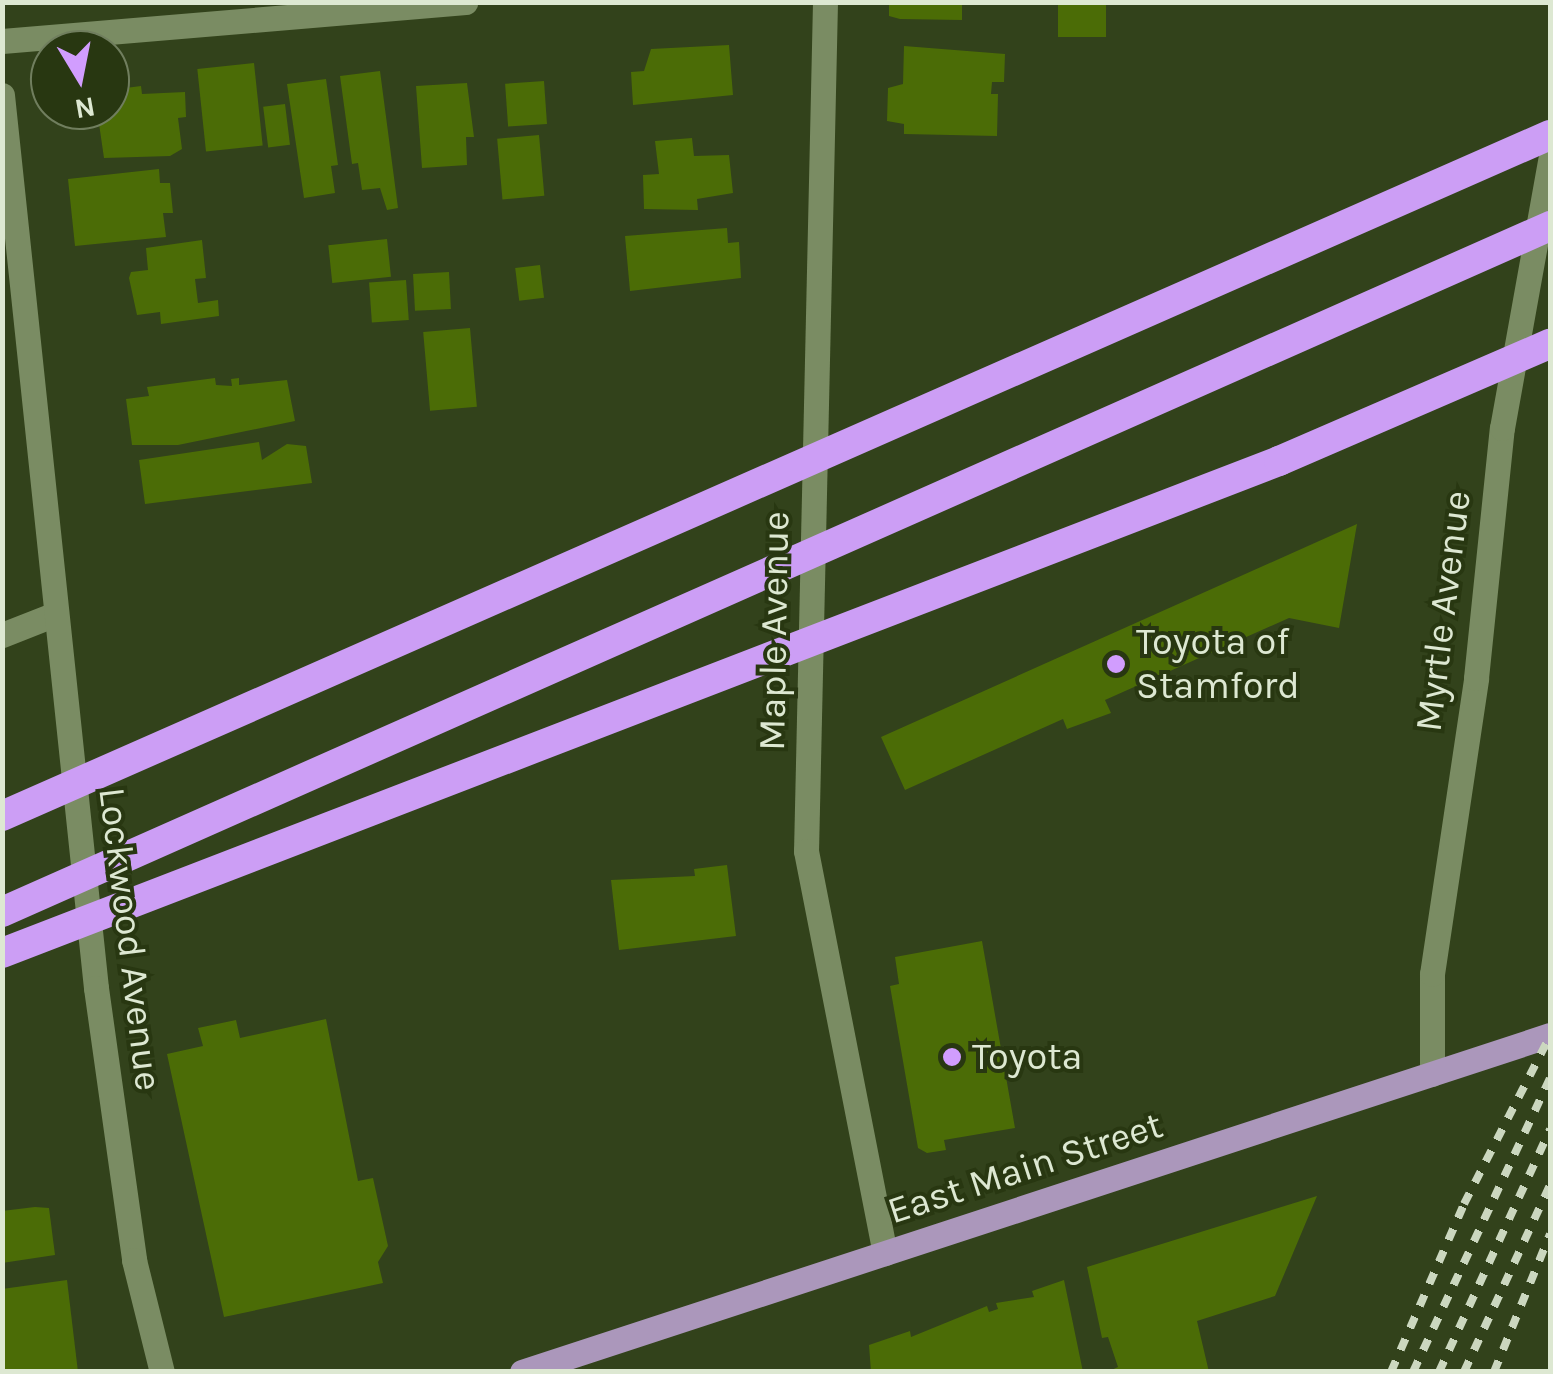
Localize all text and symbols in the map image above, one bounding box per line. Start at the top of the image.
north arrow [30,30,130,130]
text: N [72,90,98,126]
street label: Myrtle Avenue [1406,488,1480,734]
street label: Maple Avenue [749,511,799,751]
place label: Toyota of Stamford [1136,619,1300,708]
marker: Toyota of Stamford [1105,653,1127,675]
street label: Lockwood Avenue [89,785,171,1093]
place label: Toyota [972,1034,1082,1080]
marker: Toyota [941,1046,963,1068]
street label: East Main Street [882,1102,1168,1234]

